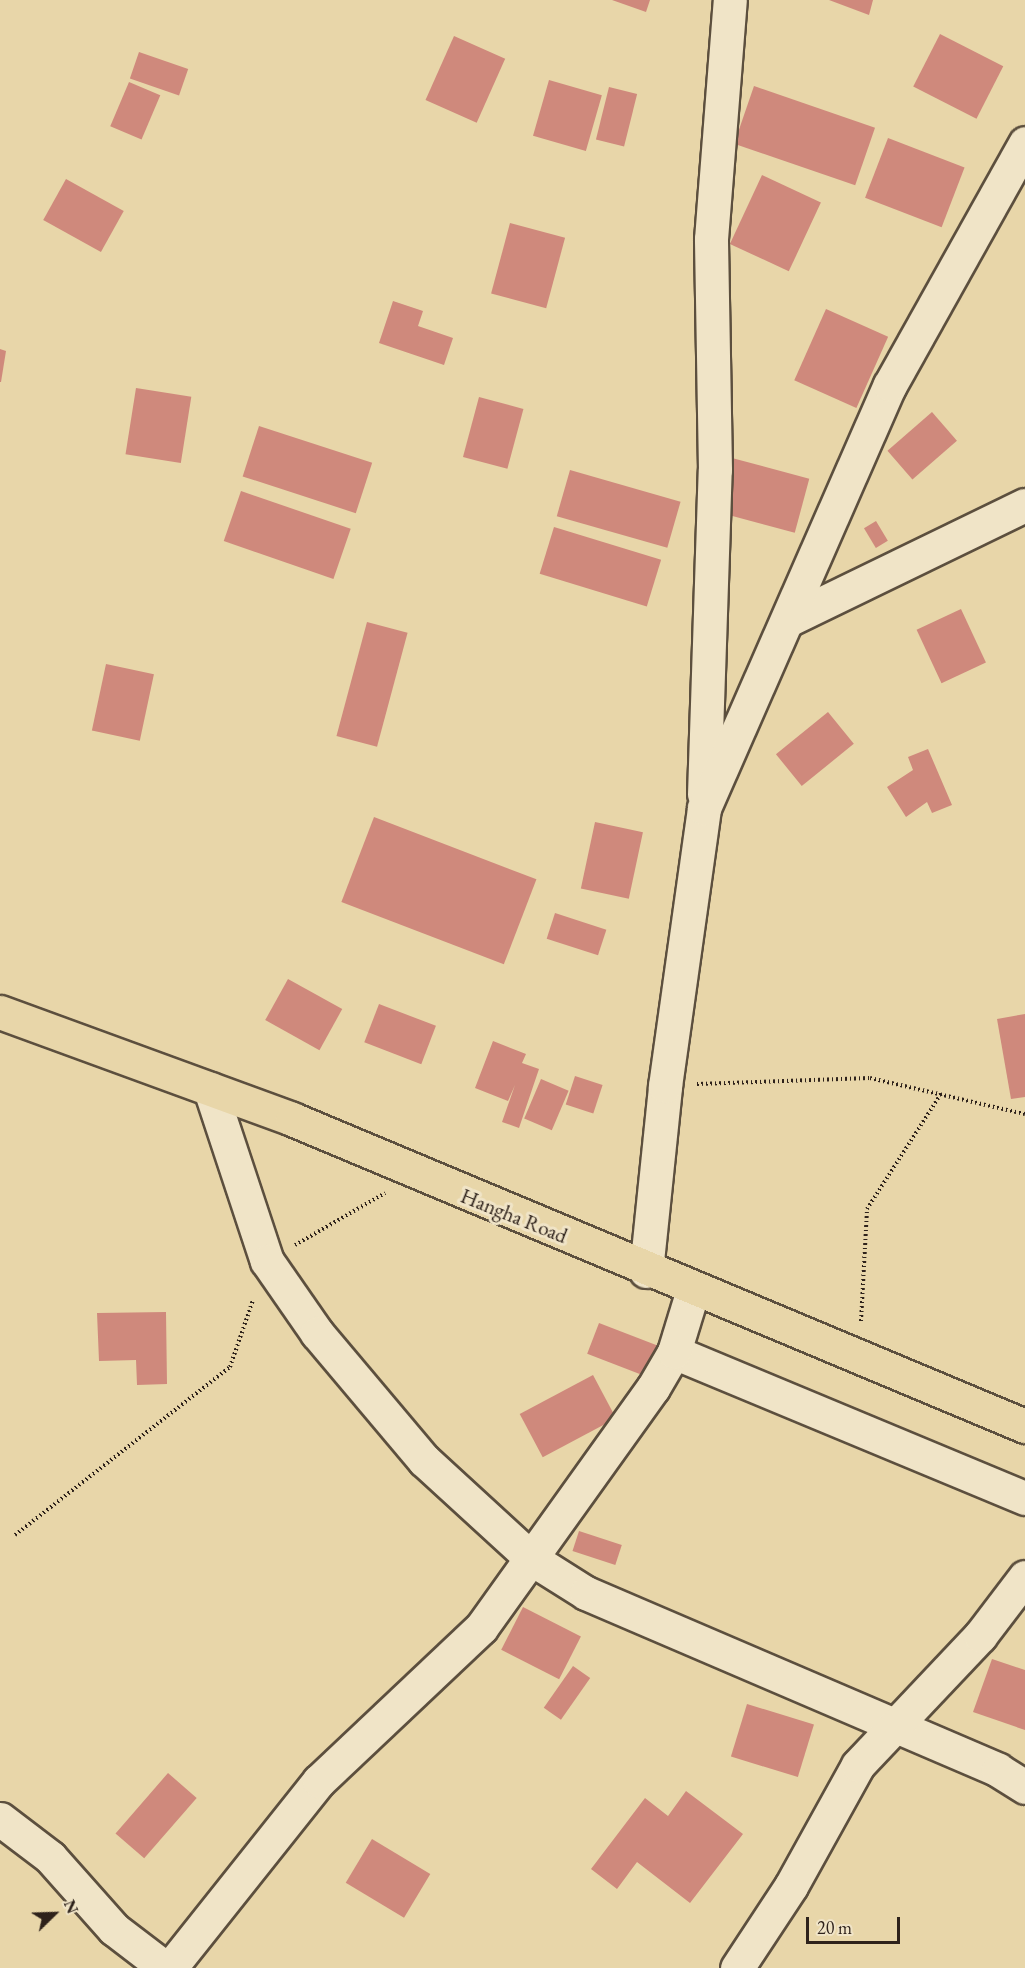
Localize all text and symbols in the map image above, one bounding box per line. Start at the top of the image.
street label: Hangha Road [457,1183,571,1249]
north arrow [24,1884,84,1944]
text: N [59,1897,83,1917]
scale bar [809,1905,904,1943]
text: 20 m [817,1916,852,1939]

